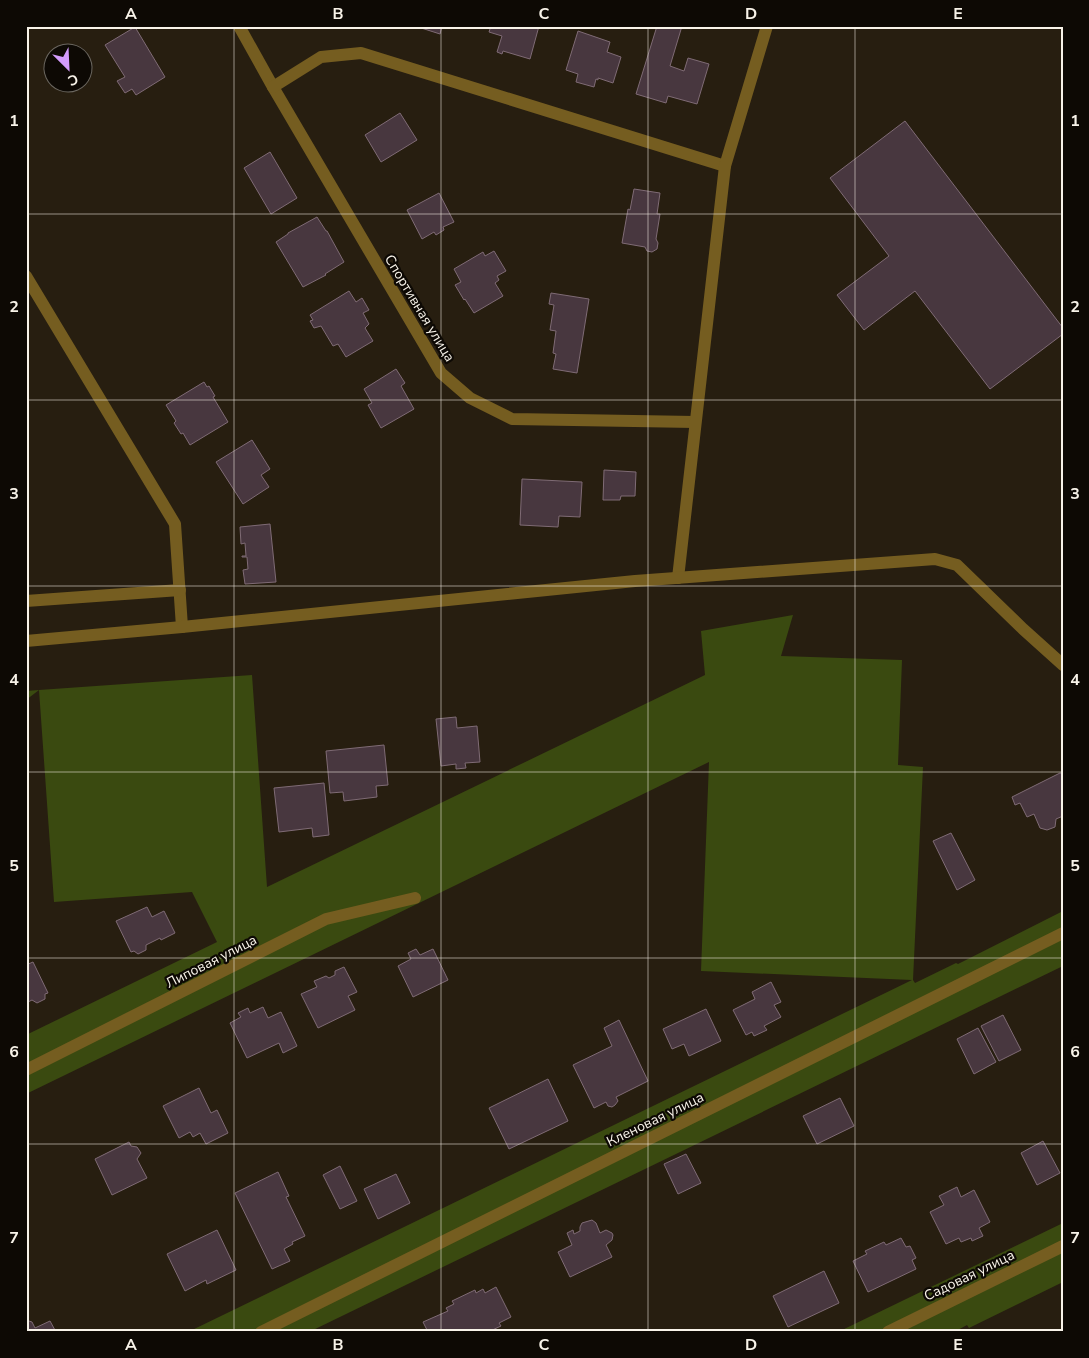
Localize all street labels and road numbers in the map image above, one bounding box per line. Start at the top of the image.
street label: Спортивная улица [380,251,459,365]
street label: Липовая улица [162,930,260,993]
street label: Кленовая улица [603,1088,707,1151]
street label: Садовая улица [921,1245,1018,1306]

